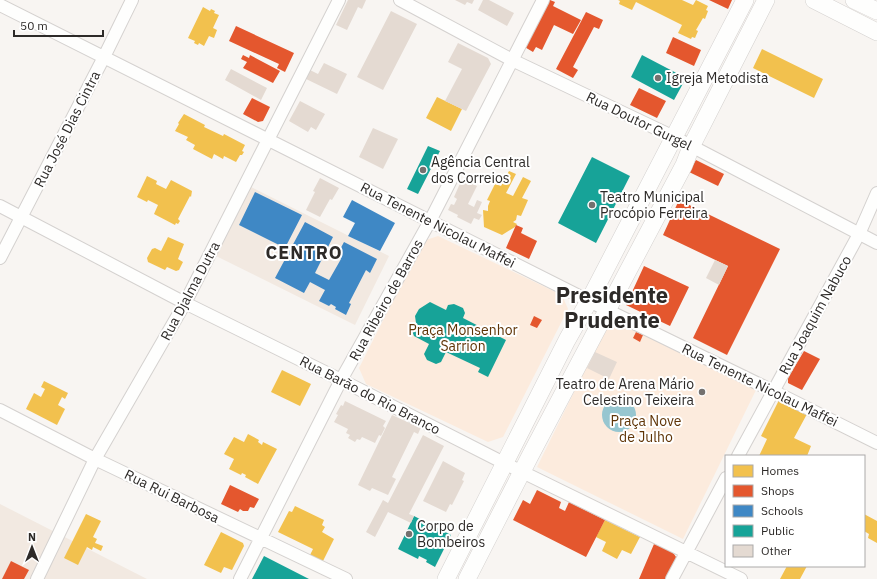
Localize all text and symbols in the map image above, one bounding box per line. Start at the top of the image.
scale bar [14,12,103,38]
text: 50 m [20,18,48,33]
street label: Rua José Dias Cintra [30,67,104,190]
place label: Igreja Metodista [666,69,769,87]
marker: Igreja Metodista [653,73,663,83]
street label: Rua Doutor Gurgel [583,88,695,154]
place label: Agência Central dos Correios [431,153,530,187]
marker: Agência Central dos Correios [418,165,428,175]
street label: Rua Tenente Nicolau Maffei [357,178,519,272]
place label: Teatro Municipal Procópio Ferreira [600,188,708,222]
marker: Teatro Municipal Procópio Ferreira [587,200,597,210]
street label: Rua Ribeiro de Barros [345,236,427,364]
street label: Rua Djalma Dutra [156,238,224,344]
district label: CENTRO [266,241,343,264]
street label: Rua Joaquim Nabuco [775,252,855,378]
district label: Presidente Prudente [556,280,668,334]
park label: Praça Monsenhor Sarrion [408,321,518,355]
street label: Rua Tenente Nicolau Maffei [679,339,841,431]
street label: Rua Barão do Rio Branco [297,352,443,438]
place label: Teatro de Arena Mário Celestino Teixeira [556,375,695,409]
marker: Teatro de Arena Mário Celestino Teixeira [697,387,707,397]
park label: Praça Nove de Julho [611,412,682,446]
legend [725,455,865,567]
text: Homes [761,463,799,478]
street label: Rua Rui Barbosa [122,465,223,527]
text: Shops [761,483,794,498]
text: Schools [761,503,804,518]
place label: Corpo de Bombeiros [417,517,485,551]
text: Public [761,523,794,538]
north arrow [12,527,52,567]
marker: Corpo de Bombeiros [404,529,414,539]
text: N [28,530,36,544]
text: Other [761,543,792,558]

